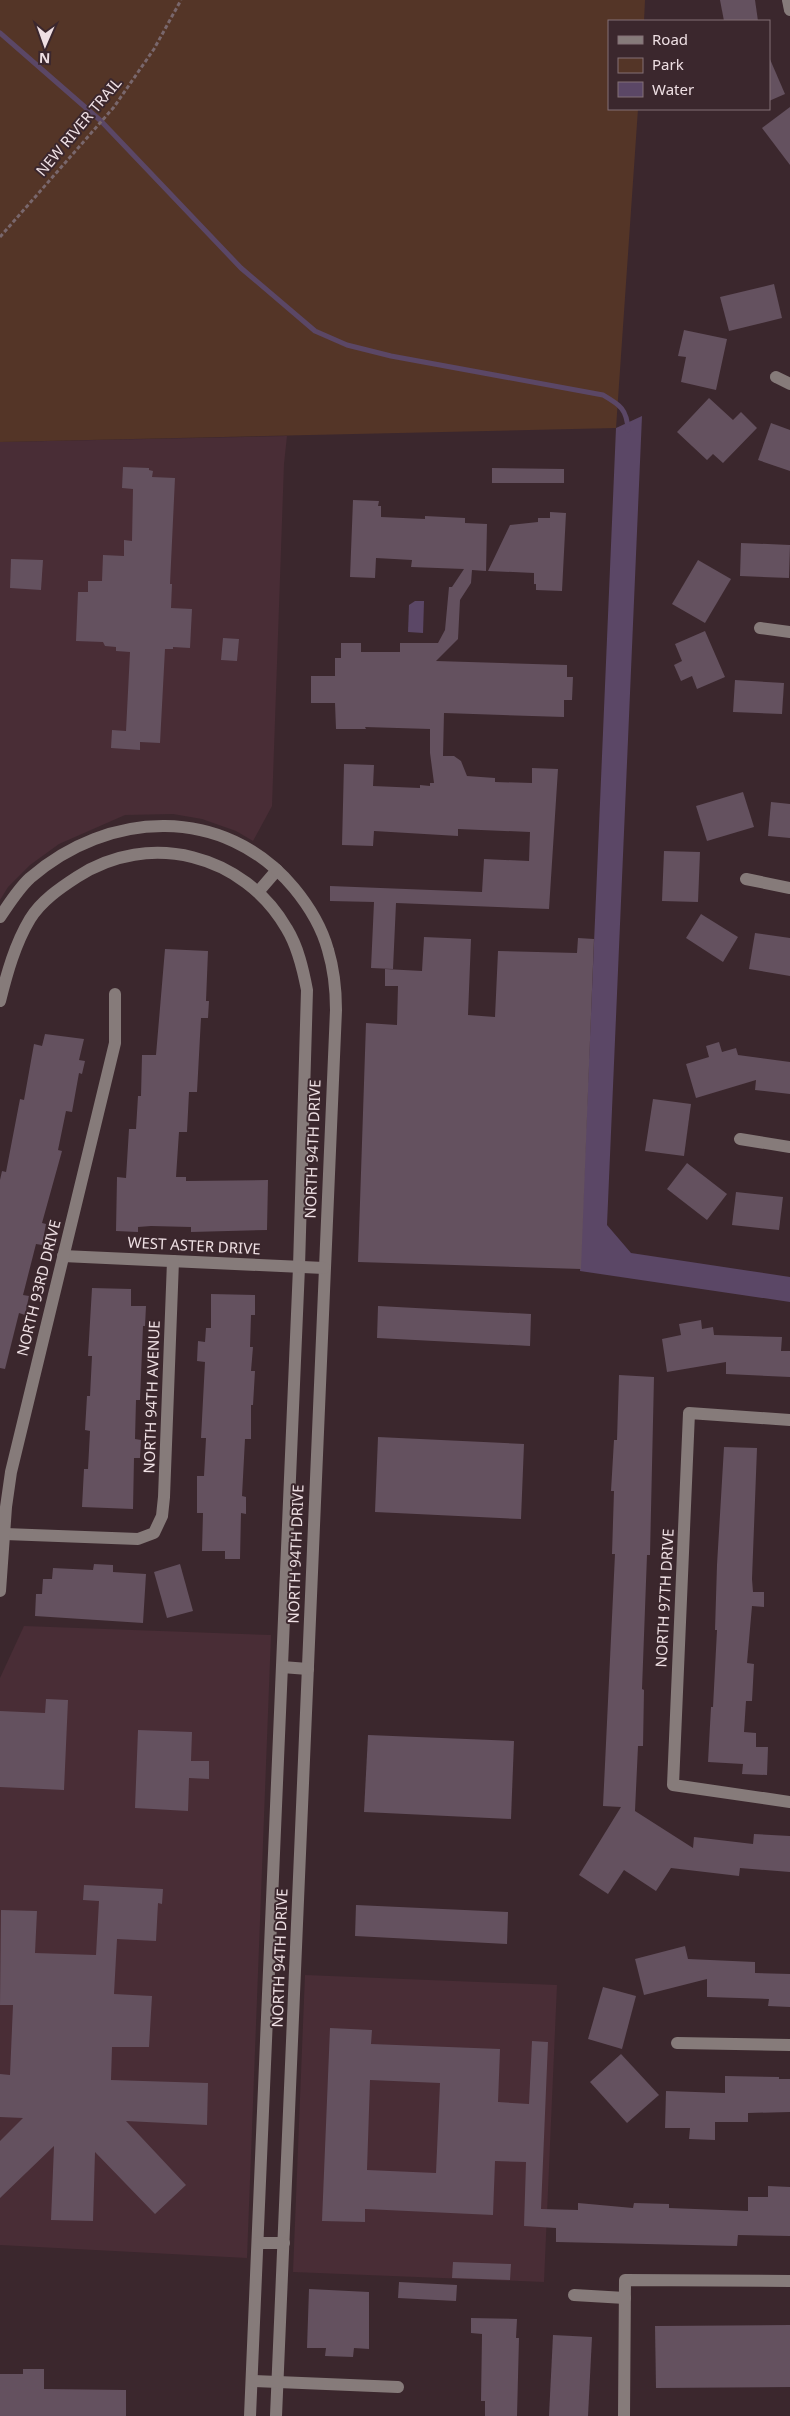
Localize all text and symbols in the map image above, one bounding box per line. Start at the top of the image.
north arrow [20,20,70,70]
legend [608,20,770,110]
text: Road [652,29,688,49]
text: N [39,49,51,68]
text: Park [652,54,684,74]
street label: NEW RIVER TRAIL [31,73,125,180]
text: Water [652,79,694,99]
street label: NORTH 94TH DRIVE [300,1079,324,1219]
street label: NORTH 93RD DRIVE [11,1217,65,1358]
street label: WEST ASTER DRIVE [127,1232,261,1258]
street label: NORTH 94TH AVENUE [138,1320,164,1474]
street label: NORTH 94TH DRIVE [283,1484,307,1624]
street label: NORTH 97TH DRIVE [650,1528,678,1668]
street label: NORTH 94TH DRIVE [267,1888,291,2028]

